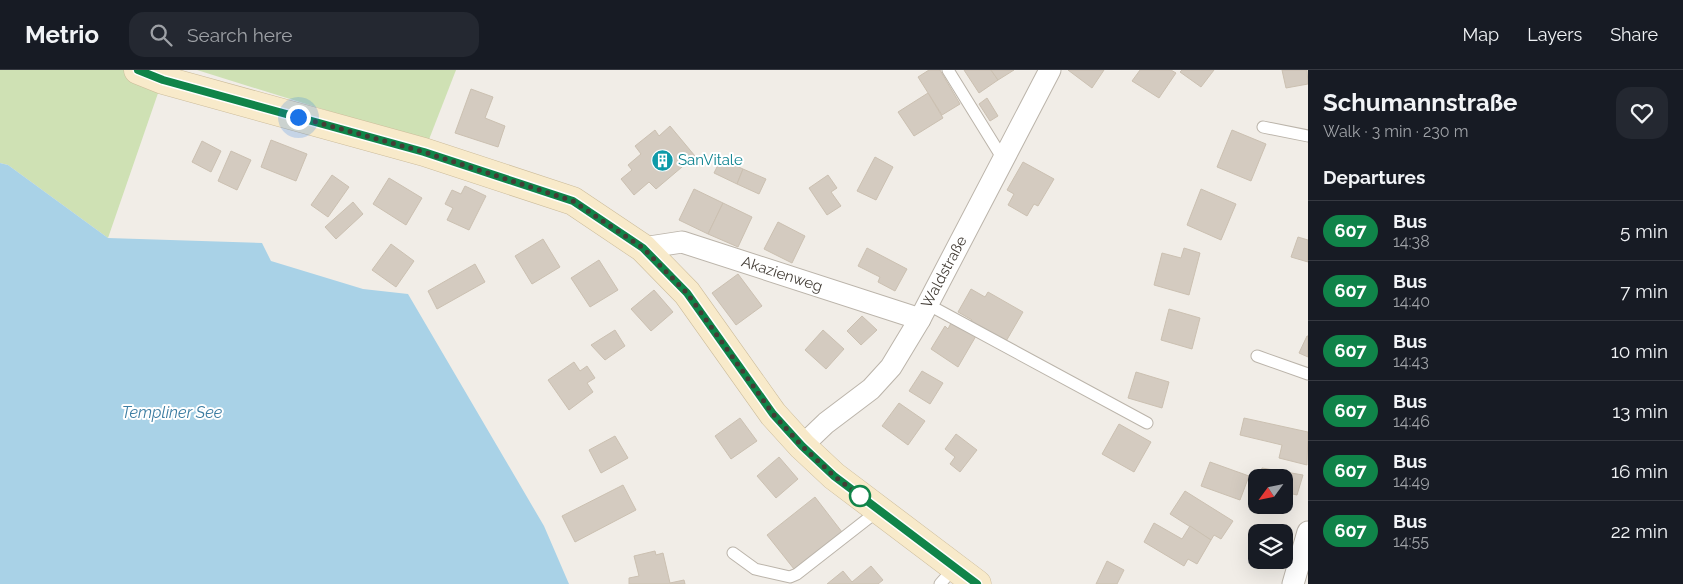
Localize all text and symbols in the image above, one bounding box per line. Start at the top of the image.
search box [129,12,479,57]
text: Metrio [25,20,99,49]
icon: search [147,21,175,49]
text: Search here [187,24,292,46]
text: Map [1463,24,1499,45]
text: Layers [1527,24,1582,45]
text: Share [1610,24,1658,45]
button: heart [1616,87,1668,139]
text: Schumannstraße [1323,88,1517,117]
your location [286,105,311,130]
text: Walk · 3 min · 230 m [1323,122,1468,141]
building icon: SanVitale [650,148,674,172]
place label: SanVitale [678,151,743,169]
text: Departures [1323,166,1425,188]
text: Bus [1393,210,1427,232]
text: 607 [1334,220,1367,241]
text: 5 min [1620,220,1668,242]
text: 14:38 [1393,232,1430,251]
street label: Waldstraße [917,233,971,311]
street label: Akazienweg [739,252,825,296]
text: Bus [1393,270,1427,292]
text: 607 [1334,280,1367,301]
text: 7 min [1620,280,1668,302]
text: 14:40 [1393,292,1430,311]
text: Bus [1393,330,1427,352]
text: 607 [1334,340,1367,361]
text: 10 min [1611,340,1668,362]
text: 14:43 [1393,352,1429,371]
text: Bus [1393,390,1427,412]
text: 607 [1334,400,1367,421]
text: 13 min [1612,400,1668,422]
water label: Templiner See [122,403,223,422]
text: 14:46 [1393,412,1430,431]
text: Bus [1393,450,1427,472]
text: 607 [1334,460,1367,481]
text: 16 min [1611,460,1668,482]
north arrow [1248,469,1292,514]
map controls [1248,469,1293,569]
text: 14:49 [1393,472,1430,491]
unlabelled marker [849,485,871,507]
text: Bus [1393,510,1427,532]
text: 607 [1334,520,1367,541]
text: 22 min [1611,520,1668,542]
button: layers [1248,524,1293,569]
text: 14:55 [1393,532,1429,551]

